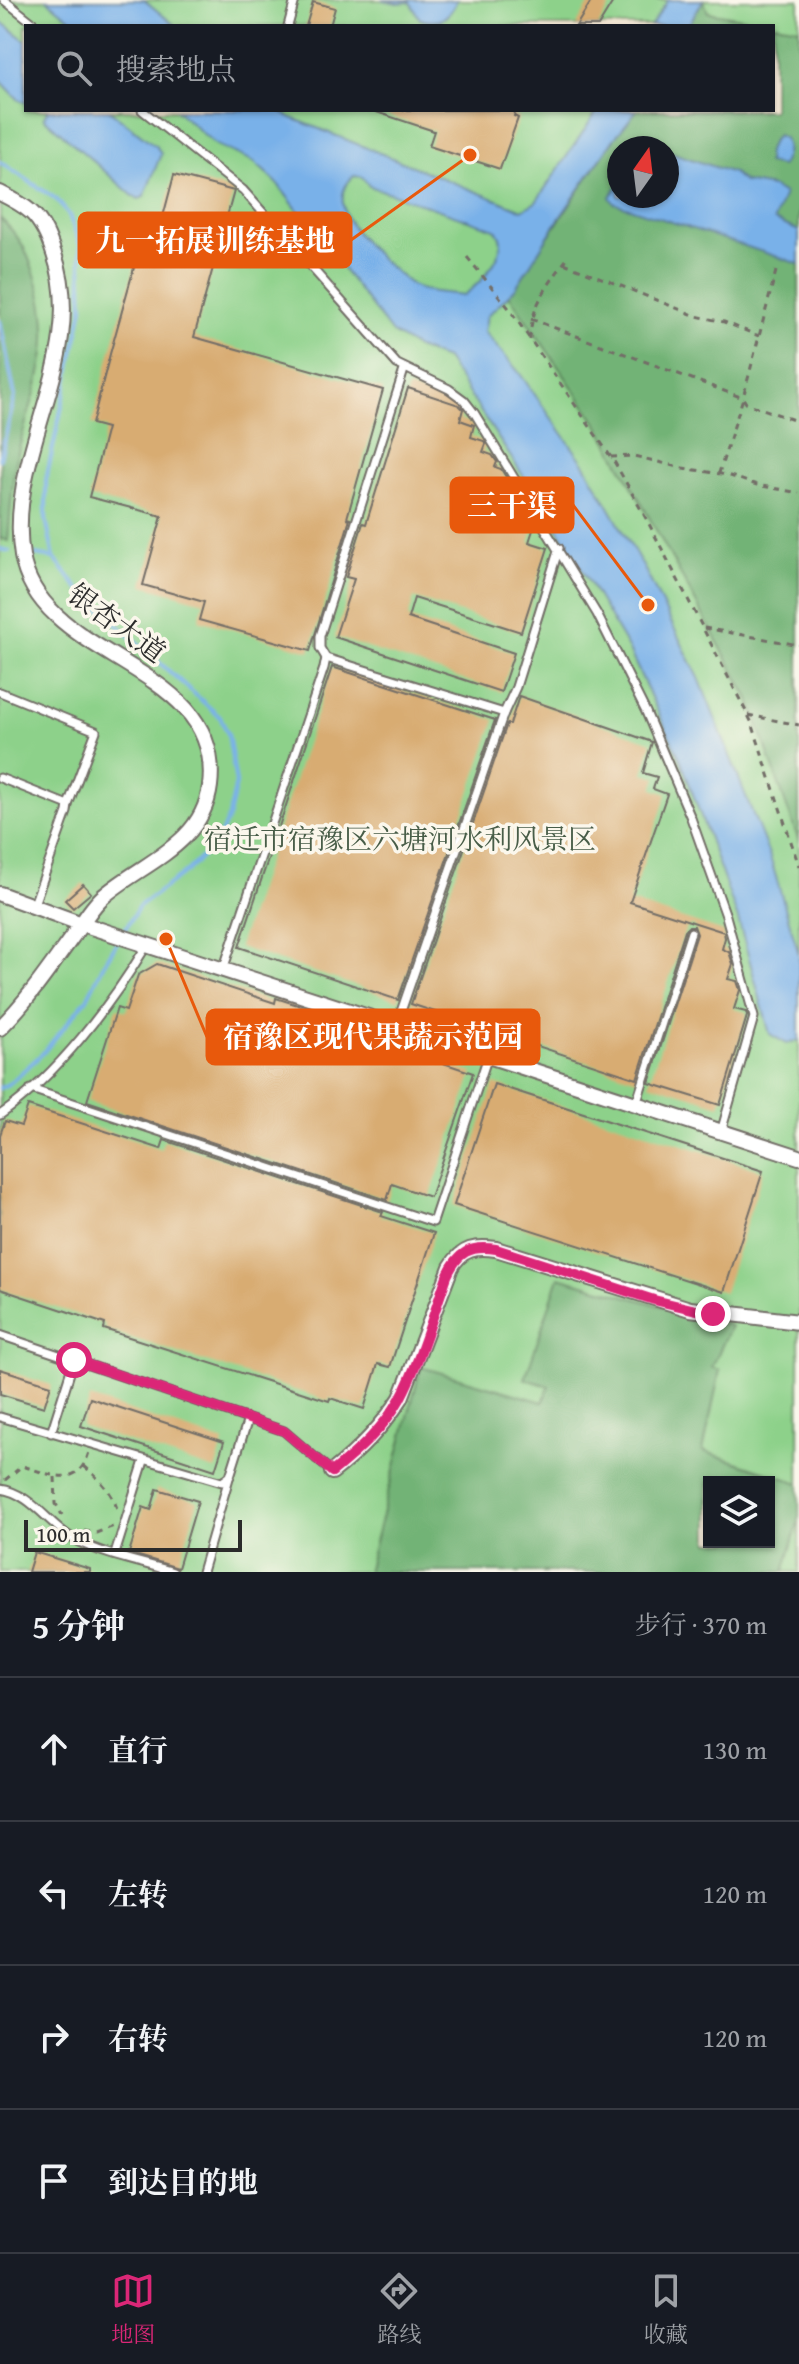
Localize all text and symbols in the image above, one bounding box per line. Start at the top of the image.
search box [24,24,775,112]
icon: search [52,46,96,90]
text: 搜索地点 [116,47,236,91]
north arrow [607,136,679,208]
callout: 九一拓展训练基地 [79,213,351,267]
text: 九一拓展训练基地 [95,218,335,262]
callout: 三干渠 [451,478,573,532]
text: 三干渠 [467,483,557,527]
street label: 银杏大道 [60,573,175,672]
park label: 宿迁市宿豫区六塘河水利风景区 [204,818,596,859]
callout: 宿豫区现代果蔬示范园 [207,1010,539,1064]
text: 宿豫区现代果蔬示范园 [223,1014,523,1058]
route end [695,1296,731,1332]
route start [56,1342,92,1378]
map controls [703,1476,775,1548]
button: layers [703,1476,775,1548]
scale bar [24,1516,242,1552]
text: 100 m [36,1518,91,1550]
text: 5 分钟 [32,1601,125,1650]
text: 步行 · 370 m [635,1605,767,1644]
icon: ahead [32,1727,76,1771]
text: 直行 [108,1728,168,1772]
text: 130 m [702,1730,767,1769]
icon: left [32,1871,76,1915]
text: 左转 [108,1872,168,1916]
text: 120 m [702,1874,767,1913]
icon: right [32,2015,76,2059]
text: 右转 [108,2016,168,2060]
text: 120 m [702,2018,767,2057]
icon: arrive [32,2159,76,2203]
text: 到达目的地 [108,2160,258,2204]
tab: 地图 [111,2269,155,2350]
tab: 路线 [377,2269,422,2350]
tab: 收藏 [644,2269,688,2350]

